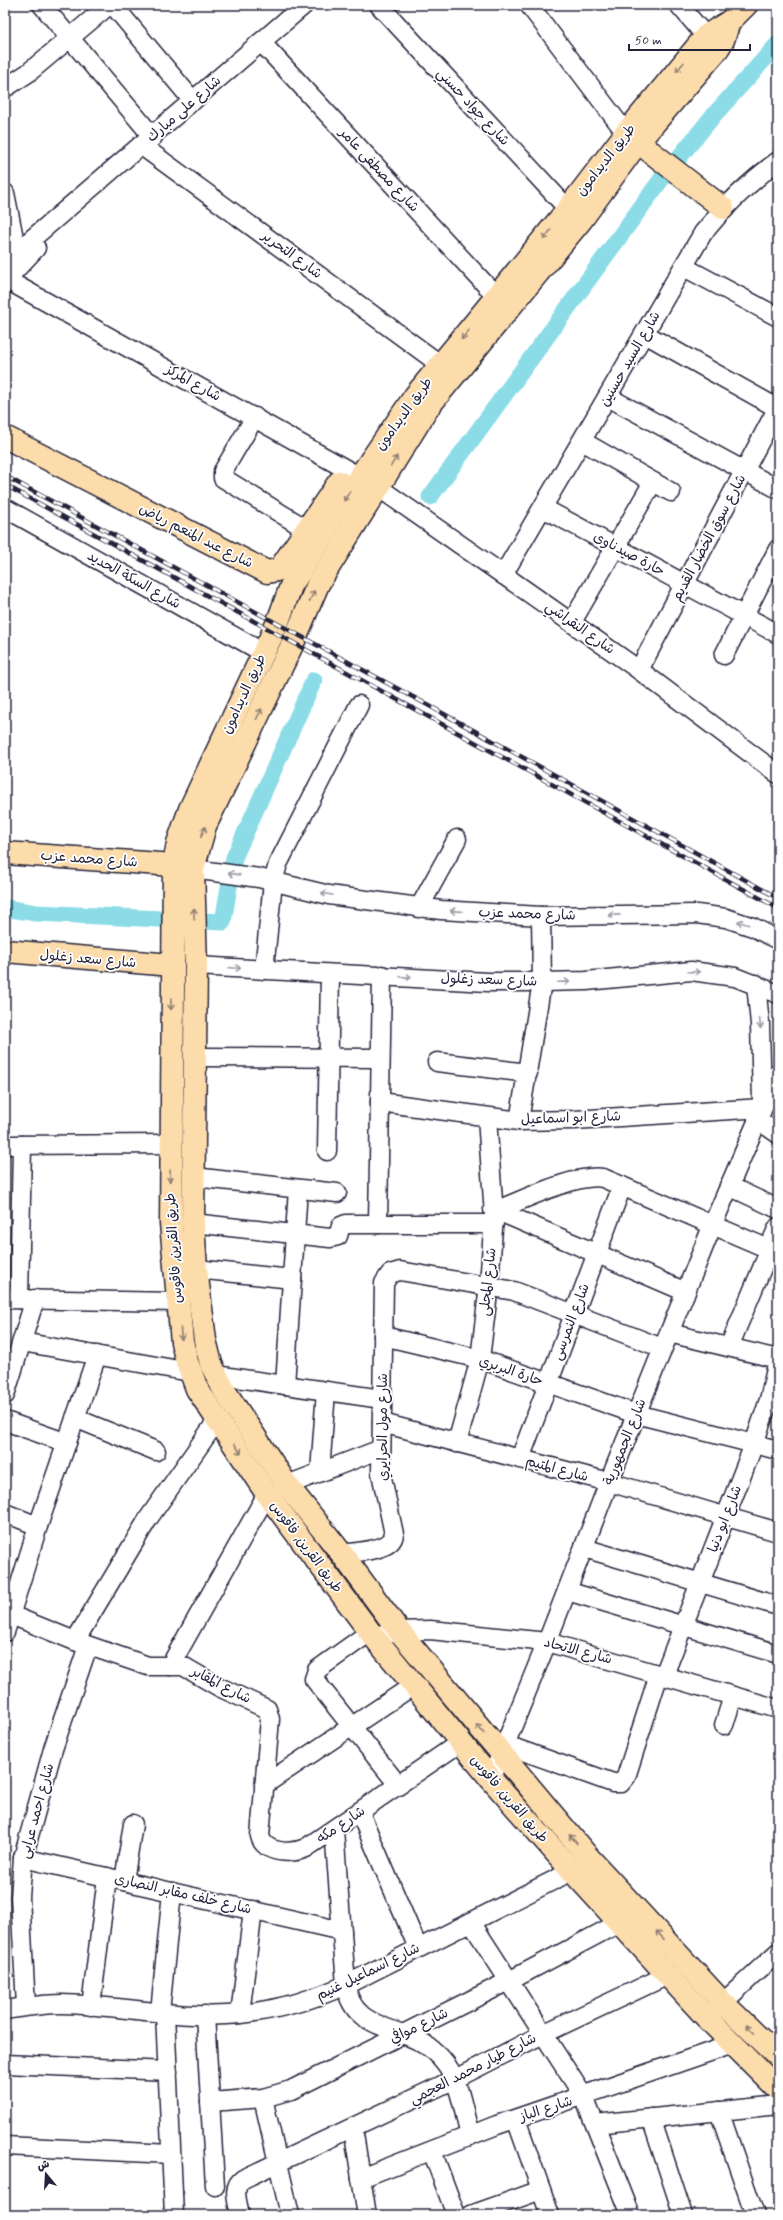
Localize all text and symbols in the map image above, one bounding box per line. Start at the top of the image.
scale bar [629,26,750,52]
text: 50 m [635,33,662,49]
one-way arrow [676,62,685,73]
street label: شارع جواد حسني [430,64,513,152]
street label: شارع على مبارك [143,72,225,146]
street label: طريق الديدامون [572,120,640,200]
street label: شارع مصطفى عامر [334,123,423,216]
street label: شارع التحرير [257,226,326,283]
one-way arrow [543,229,552,240]
street label: شارع السيد حسنين [595,308,665,410]
one-way arrow [461,330,469,341]
street label: شارع المركز [161,360,224,406]
street label: طريق الديدامون [371,374,437,454]
one-way arrow [390,456,398,467]
street label: شارع سوق الخضار القديم [668,471,751,605]
one-way arrow [342,491,351,502]
street label: شارع عبد المنعم رياض [136,500,256,573]
street label: حارة صيدناوى [590,528,668,580]
street label: شارع السكة الحديد [84,547,184,613]
one-way arrow [309,590,316,602]
street label: شارع النقراشي [540,597,618,661]
street label: طريق الديدامون [218,651,270,737]
one-way arrow [256,708,263,720]
one-way arrow [200,826,208,838]
street label: شارع محمد عزب [40,847,138,871]
one-way arrow [228,870,241,878]
one-way arrow [321,890,334,898]
street label: شارع محمد عزب [478,903,576,925]
one-way arrow [190,908,198,921]
one-way arrow [450,908,463,915]
one-way arrow [608,911,621,919]
one-way arrow [736,919,749,926]
street label: شارع سعد زغلول [39,946,137,972]
one-way arrow [228,965,241,972]
one-way arrow [687,968,700,975]
street label: شارع سعد زغلول [440,969,538,991]
one-way arrow [399,973,412,980]
one-way arrow [557,978,570,985]
one-way arrow [168,997,175,1010]
one-way arrow [756,1016,763,1029]
street label: شارع ابو اسماعيل [521,1107,621,1129]
one-way arrow [166,1169,174,1182]
street label: طريق القرين, فاقوس [161,1192,187,1304]
street label: شارع المجلى [475,1247,501,1317]
street label: شارع النمرسى [548,1281,594,1363]
one-way arrow [178,1327,185,1340]
street label: حارة البربري [476,1352,545,1391]
street label: شارع مول الحرايري [374,1373,393,1481]
street label: شارع الجمهورية [599,1396,651,1488]
one-way arrow [234,1443,242,1455]
street label: شارع المتيم [523,1452,590,1487]
street label: شارع ابو دنيا [704,1483,746,1555]
street label: طريق القرين, فاقوس [266,1497,346,1597]
street label: شارع الاتحاد [542,1633,614,1669]
street label: شارع المقابر [187,1662,254,1708]
one-way arrow [475,1723,484,1734]
street label: طريق القرين, فاقوس [466,1751,552,1847]
street label: شارع احمد عرابى [16,1761,58,1861]
street label: شارع مكه [313,1802,369,1848]
one-way arrow [568,1834,577,1844]
street label: شارع خلف مقابر النصارى [113,1869,253,1919]
one-way arrow [655,1930,665,1940]
street label: شارع اسماعيل غنيم [313,1939,423,2006]
street label: شارع موافي [387,2004,452,2049]
one-way arrow [745,2024,755,2034]
street label: شارع طيار محمد العجمي [407,2029,541,2111]
street label: شارع الباز [516,2092,575,2126]
north arrow [26,2154,66,2194]
text: ش [35,2157,51,2174]

